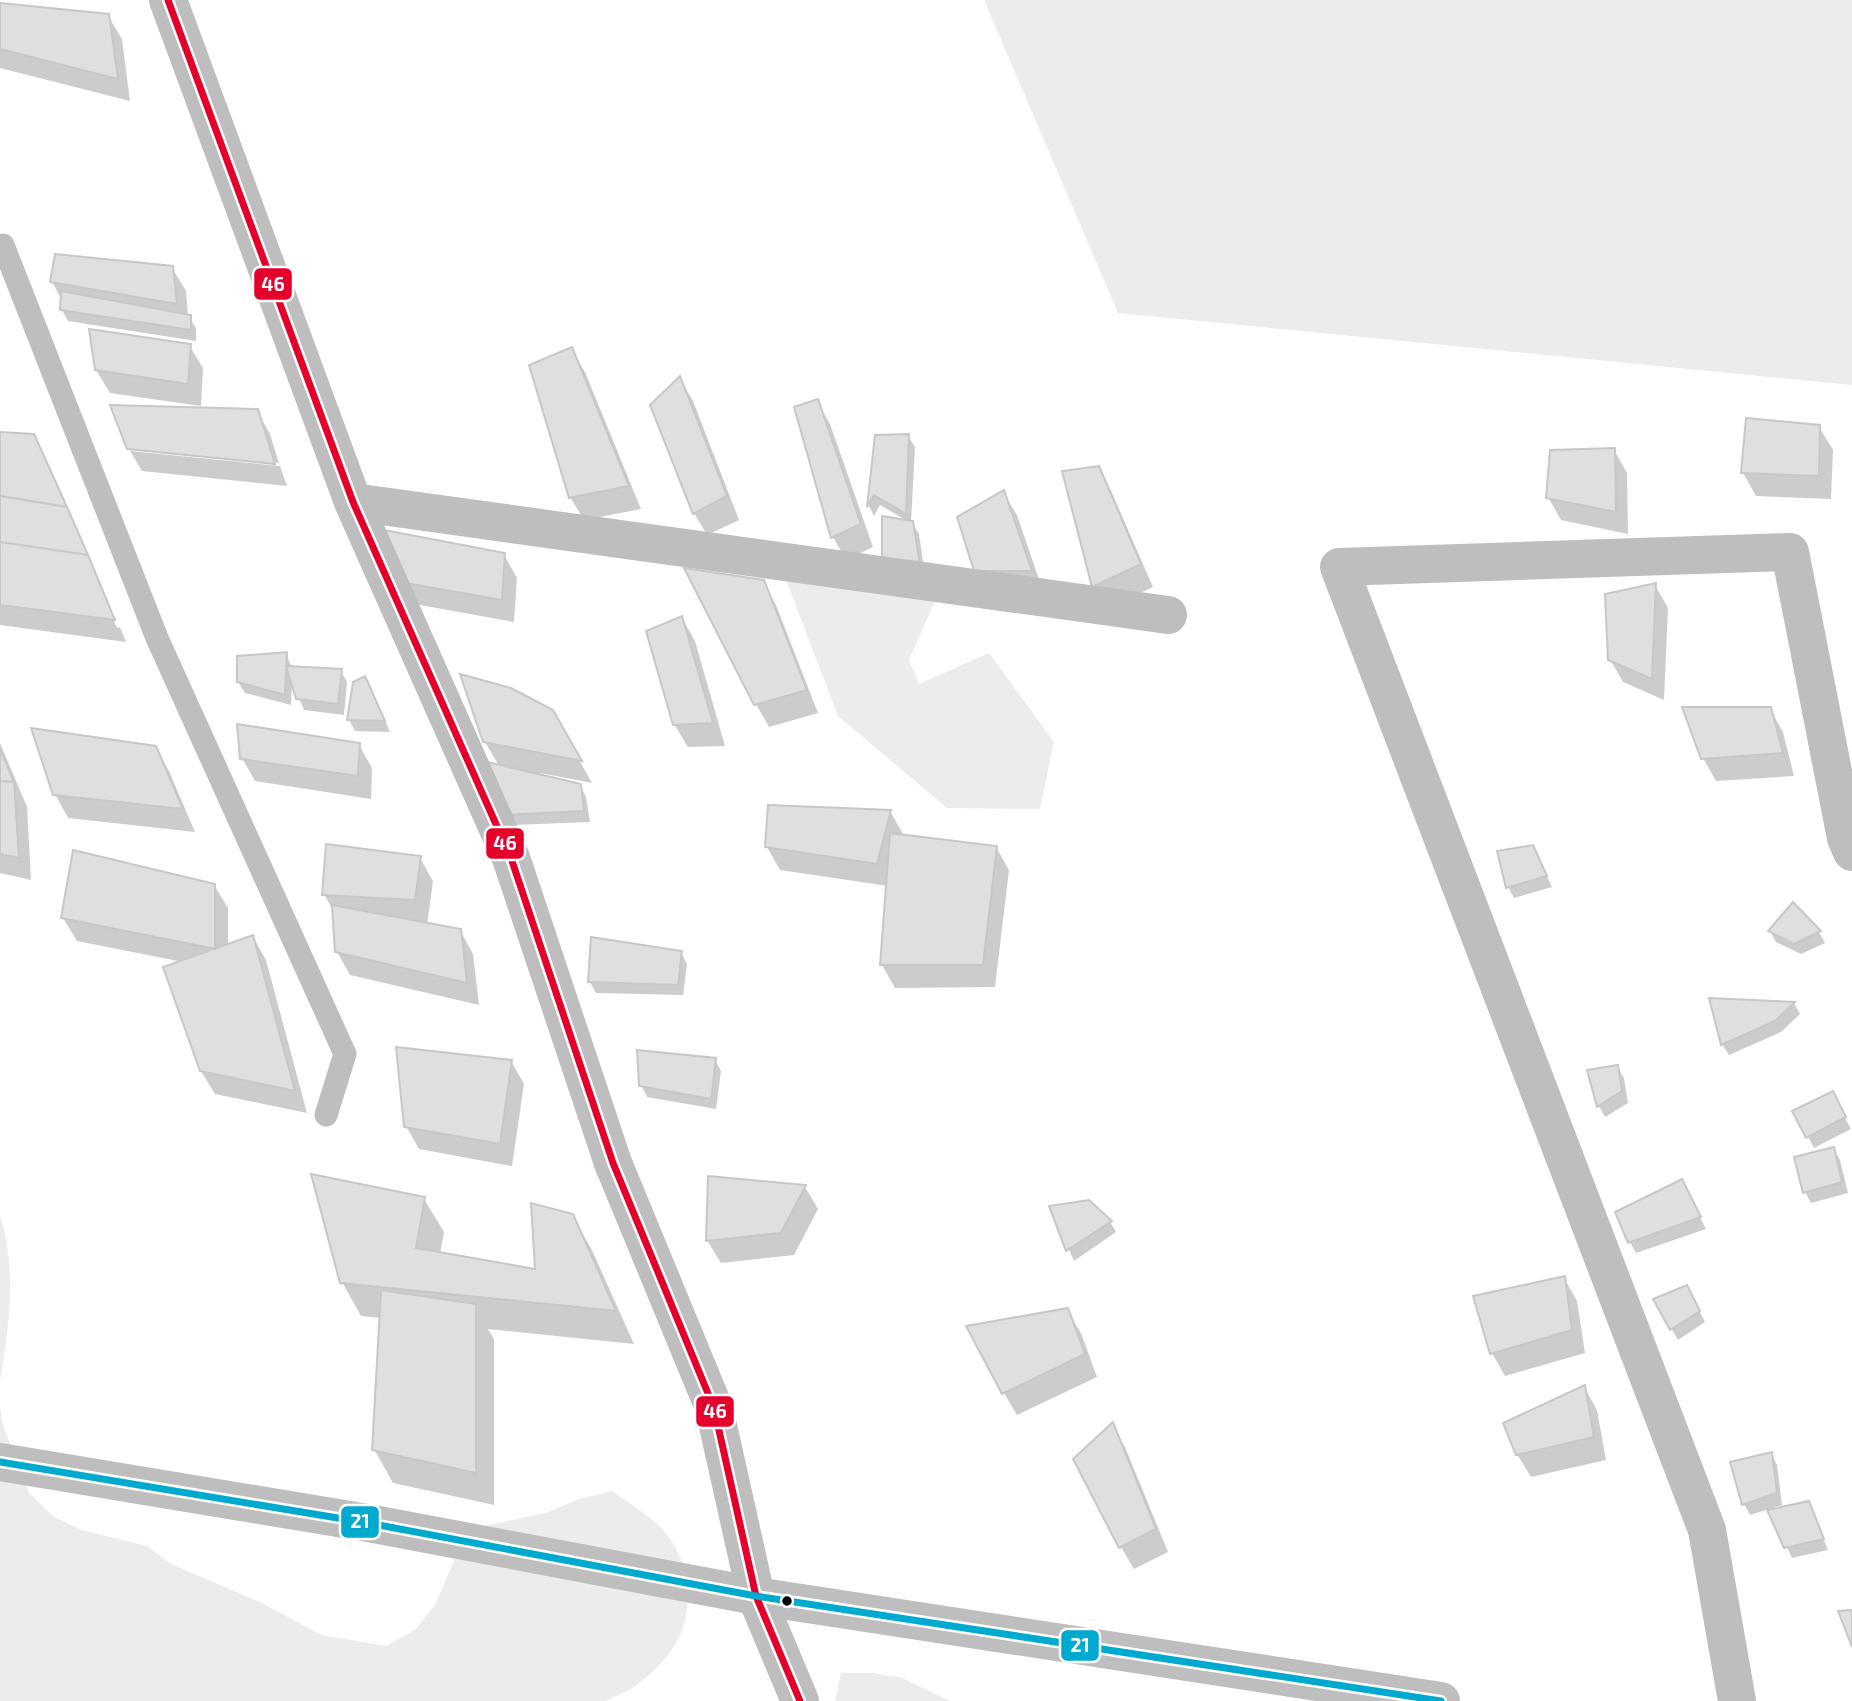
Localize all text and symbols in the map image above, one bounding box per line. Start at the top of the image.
line badge: 46 [253,267,293,301]
text: 46 [261,272,285,295]
line badge: 46 [485,827,525,860]
text: 46 [493,831,517,854]
line badge: 46 [695,1395,735,1428]
text: 46 [703,1399,727,1422]
line badge: 21 [340,1505,380,1539]
text: 21 [350,1509,370,1532]
unlabelled marker [780,1594,794,1608]
line badge: 21 [1060,1629,1100,1662]
text: 21 [1070,1633,1090,1656]

